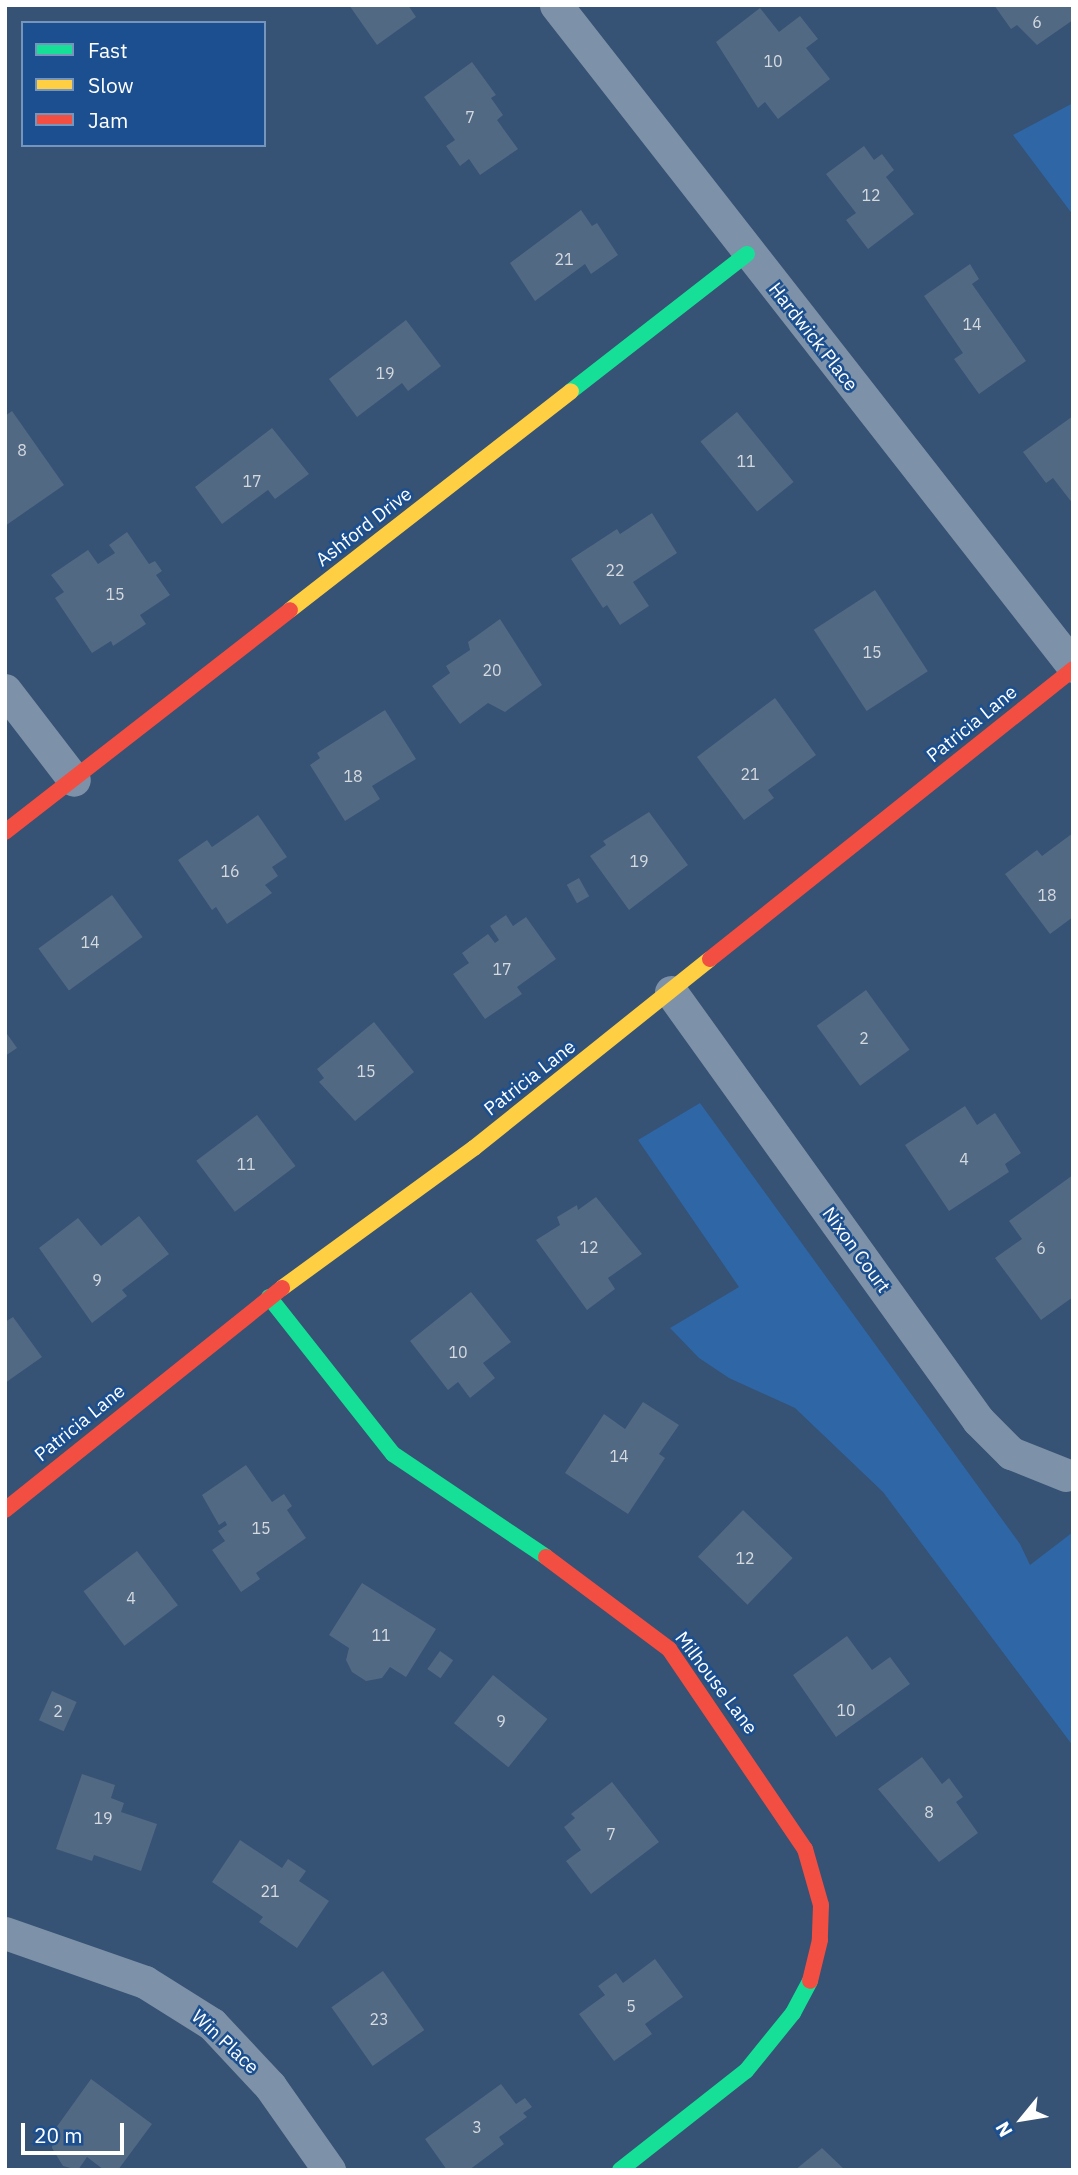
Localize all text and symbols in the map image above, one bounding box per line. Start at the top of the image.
house number: 6 [1032,12,1042,32]
legend [21,21,266,147]
text: Fast [88,36,128,64]
house number: 10 [763,51,783,71]
text: Slow [88,71,134,99]
text: Jam [88,106,128,134]
house number: 7 [465,107,475,127]
house number: 12 [861,185,881,205]
house number: 21 [554,249,574,269]
street label: Hardwick Place [764,278,862,396]
house number: 14 [962,314,982,334]
house number: 19 [375,363,395,383]
house number: 8 [17,440,27,460]
house number: 11 [736,451,756,471]
house number: 17 [242,471,262,491]
street label: Ashford Drive [312,482,416,572]
house number: 22 [605,560,625,580]
house number: 15 [105,584,125,604]
house number: 15 [862,642,882,662]
house number: 20 [482,660,502,680]
street label: Patricia Lane [922,681,1022,767]
house number: 21 [740,764,760,784]
house number: 18 [343,766,363,786]
house number: 19 [629,851,649,871]
house number: 16 [220,861,240,881]
house number: 18 [1037,885,1057,905]
house number: 14 [80,932,100,952]
house number: 17 [492,959,512,979]
house number: 2 [859,1028,869,1048]
street label: Patricia Lane [480,1035,580,1121]
house number: 15 [356,1061,376,1081]
house number: 4 [959,1149,969,1169]
house number: 11 [236,1154,256,1174]
street label: Nixon Court [817,1203,895,1297]
house number: 12 [579,1237,599,1257]
house number: 6 [1036,1238,1046,1258]
house number: 9 [92,1270,102,1290]
house number: 10 [448,1342,468,1362]
street label: Patricia Lane [30,1380,130,1466]
house number: 14 [609,1446,629,1466]
house number: 15 [251,1518,271,1538]
house number: 12 [735,1548,755,1568]
house number: 4 [126,1588,136,1608]
house number: 11 [371,1625,391,1645]
street label: Milhouse Lane [670,1627,762,1739]
house number: 10 [836,1700,856,1720]
house number: 2 [53,1701,63,1721]
house number: 9 [496,1711,506,1731]
house number: 8 [924,1802,934,1822]
house number: 19 [93,1808,113,1828]
house number: 7 [606,1824,616,1844]
house number: 21 [260,1881,280,1901]
house number: 5 [626,1996,636,2016]
street label: Win Place [187,2005,263,2079]
house number: 23 [369,2009,389,2029]
north arrow [987,2084,1057,2154]
scale bar [24,2108,128,2152]
house number: 3 [472,2117,482,2137]
text: N [990,2118,1018,2141]
text: 20 m [34,2121,83,2149]

